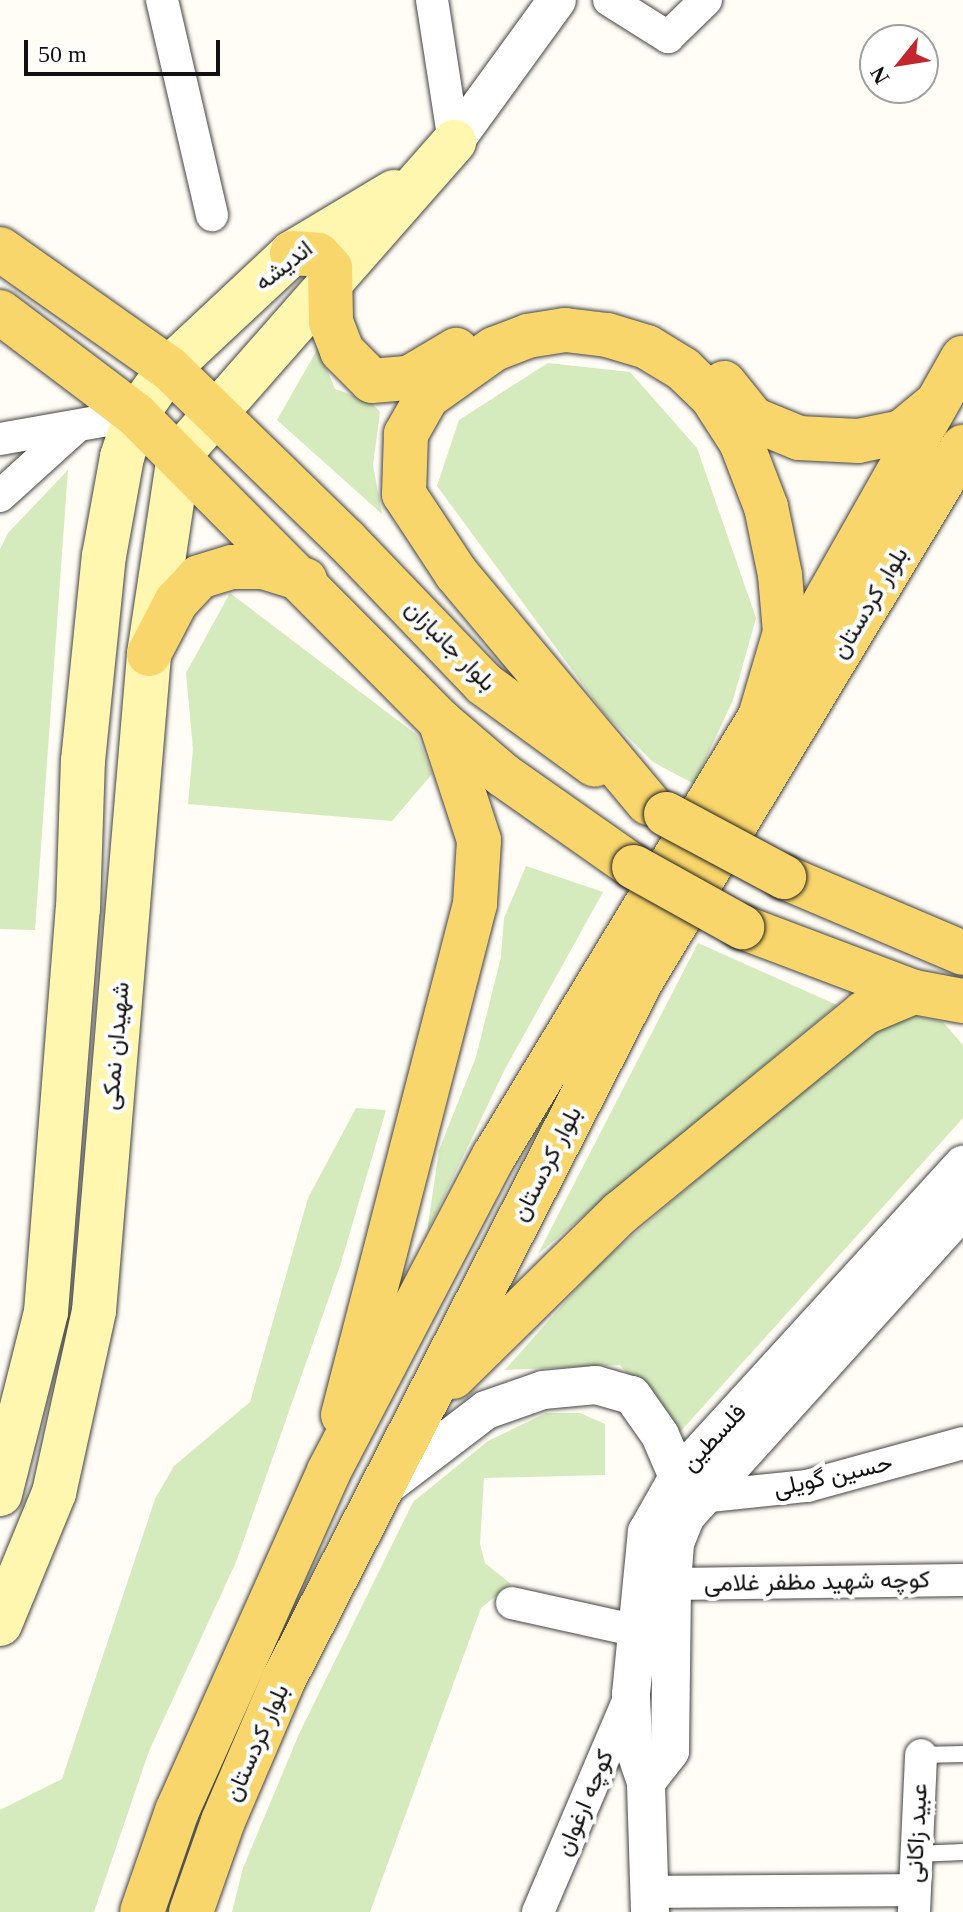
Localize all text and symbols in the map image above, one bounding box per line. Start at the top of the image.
scale bar [28,24,224,74]
north arrow [859,24,939,104]
text: 50 m [38,41,87,67]
text: N [865,62,894,88]
street label: اندیشه [249,235,319,297]
street label: بلوار کردستان [825,542,915,664]
street label: بلوار جانبازان [398,594,502,698]
street label: شهیدان نمکی [96,981,136,1111]
street label: بلوار کردستان [506,1102,588,1226]
street label: فلسطین [676,1398,752,1478]
street label: حسین گویلی [771,1448,895,1504]
street label: کوچه شهید مظفر غلامی [704,1566,930,1598]
street label: بلوار کردستان [218,1680,296,1806]
street label: کوچه ارغوان [550,1745,620,1861]
street label: عبید زاکانی [900,1782,934,1884]

